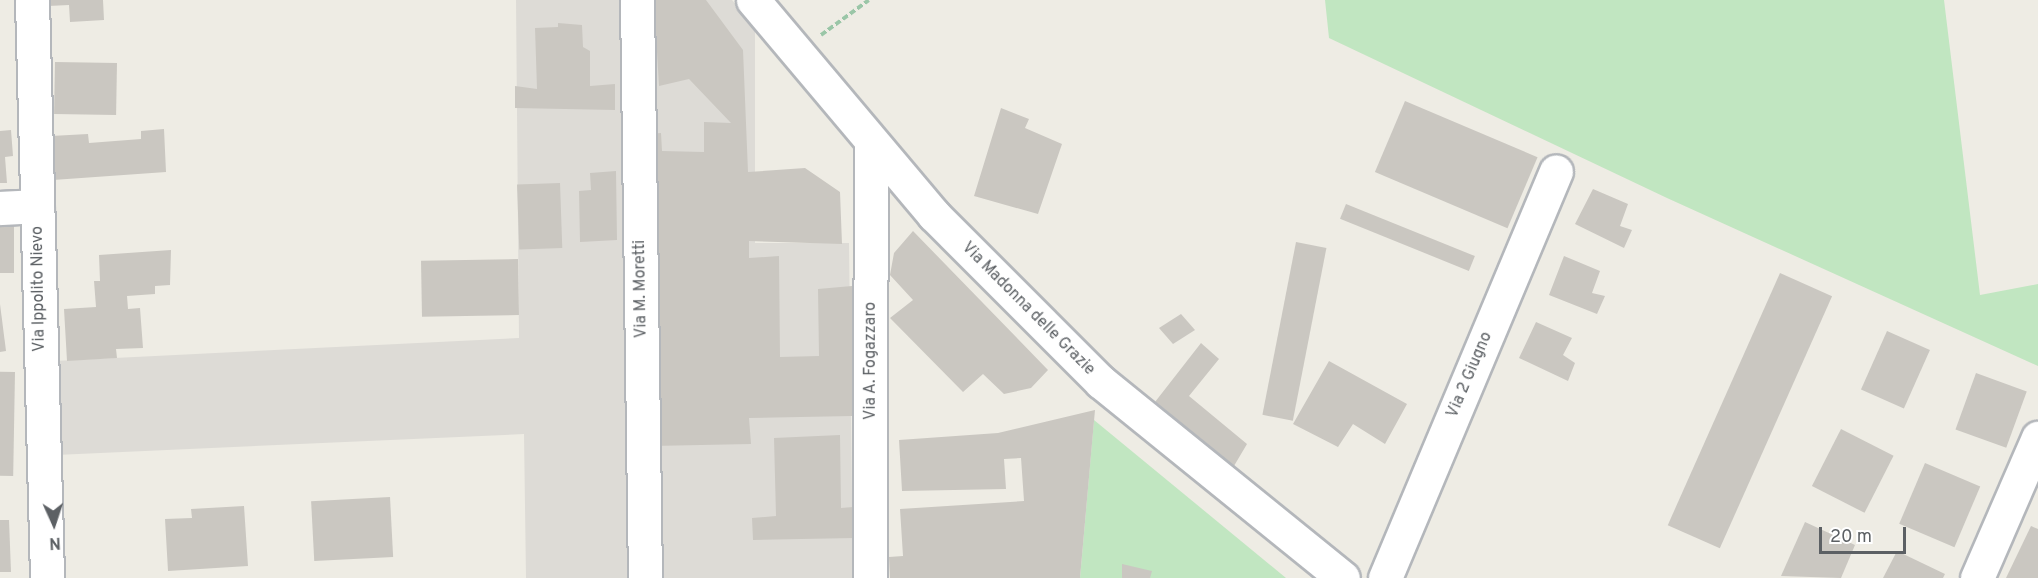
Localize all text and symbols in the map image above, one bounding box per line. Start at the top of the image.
street label: Via Ippolito Nievo [28,226,50,352]
street label: Via Madonna delle Grazie [957,238,1099,380]
street label: Via M. Moretti [631,240,651,338]
street label: Via A. Fogazzaro [861,302,881,420]
street label: Via 2 Giugno [1443,329,1497,421]
north arrow [24,494,84,554]
scale bar [1822,515,1909,553]
text: 20 m [1830,526,1872,549]
text: N [49,532,61,552]

